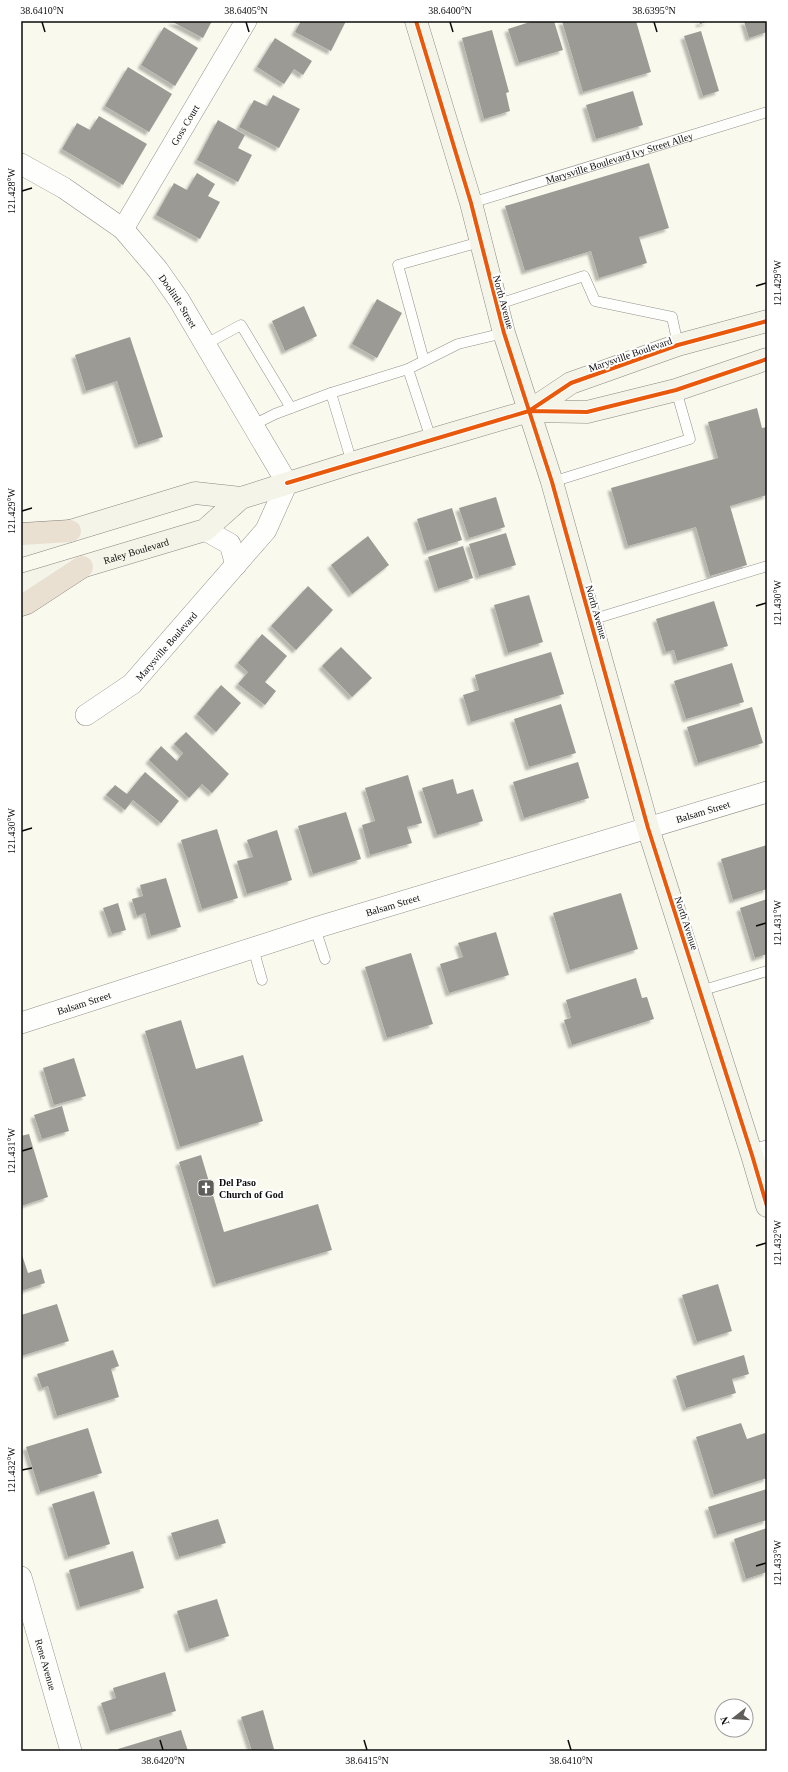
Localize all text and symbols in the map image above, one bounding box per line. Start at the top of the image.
text: 38.6410°N [20,5,64,16]
text: 38.6405°N [224,5,268,16]
text: 38.6400°N [428,5,472,16]
text: 38.6395°N [632,5,676,16]
street label: Goss Court [169,103,201,147]
street label: Marysville Boulevard Ivy Street Alley [544,130,694,186]
text: 121.428°W [6,167,17,214]
text: 121.429°W [772,259,783,306]
street label: Doolittle Street [157,272,199,330]
street label: North Avenue [491,274,516,331]
street label: Marysville Boulevard [587,335,673,374]
text: 121.429°W [6,487,17,534]
street label: Raley Boulevard [102,536,170,566]
text: 121.430°W [772,579,783,626]
street label: North Avenue [584,584,610,641]
street label: Marysville Boulevard [134,610,199,683]
street label: Balsam Street [675,798,732,825]
text: 121.430°W [6,807,17,854]
street label: Balsam Street [364,892,421,918]
street label: North Avenue [673,895,701,952]
text: 121.431°W [772,899,783,946]
street label: Balsam Street [56,989,112,1017]
text: 121.431°W [6,1127,17,1174]
place label: Del Paso Church of God [219,1177,284,1200]
church icon: Del Paso Church of God [196,1178,216,1198]
text: 121.432°W [772,1219,783,1266]
text: 121.432°W [6,1446,17,1493]
text: 121.433°W [772,1539,783,1586]
street label: Rene Avenue [33,1638,58,1692]
north arrow [714,1698,754,1738]
text: N [718,1715,731,1726]
text: 38.6420°N [141,1755,185,1766]
text: 38.6415°N [345,1755,389,1766]
text: 38.6410°N [549,1755,593,1766]

